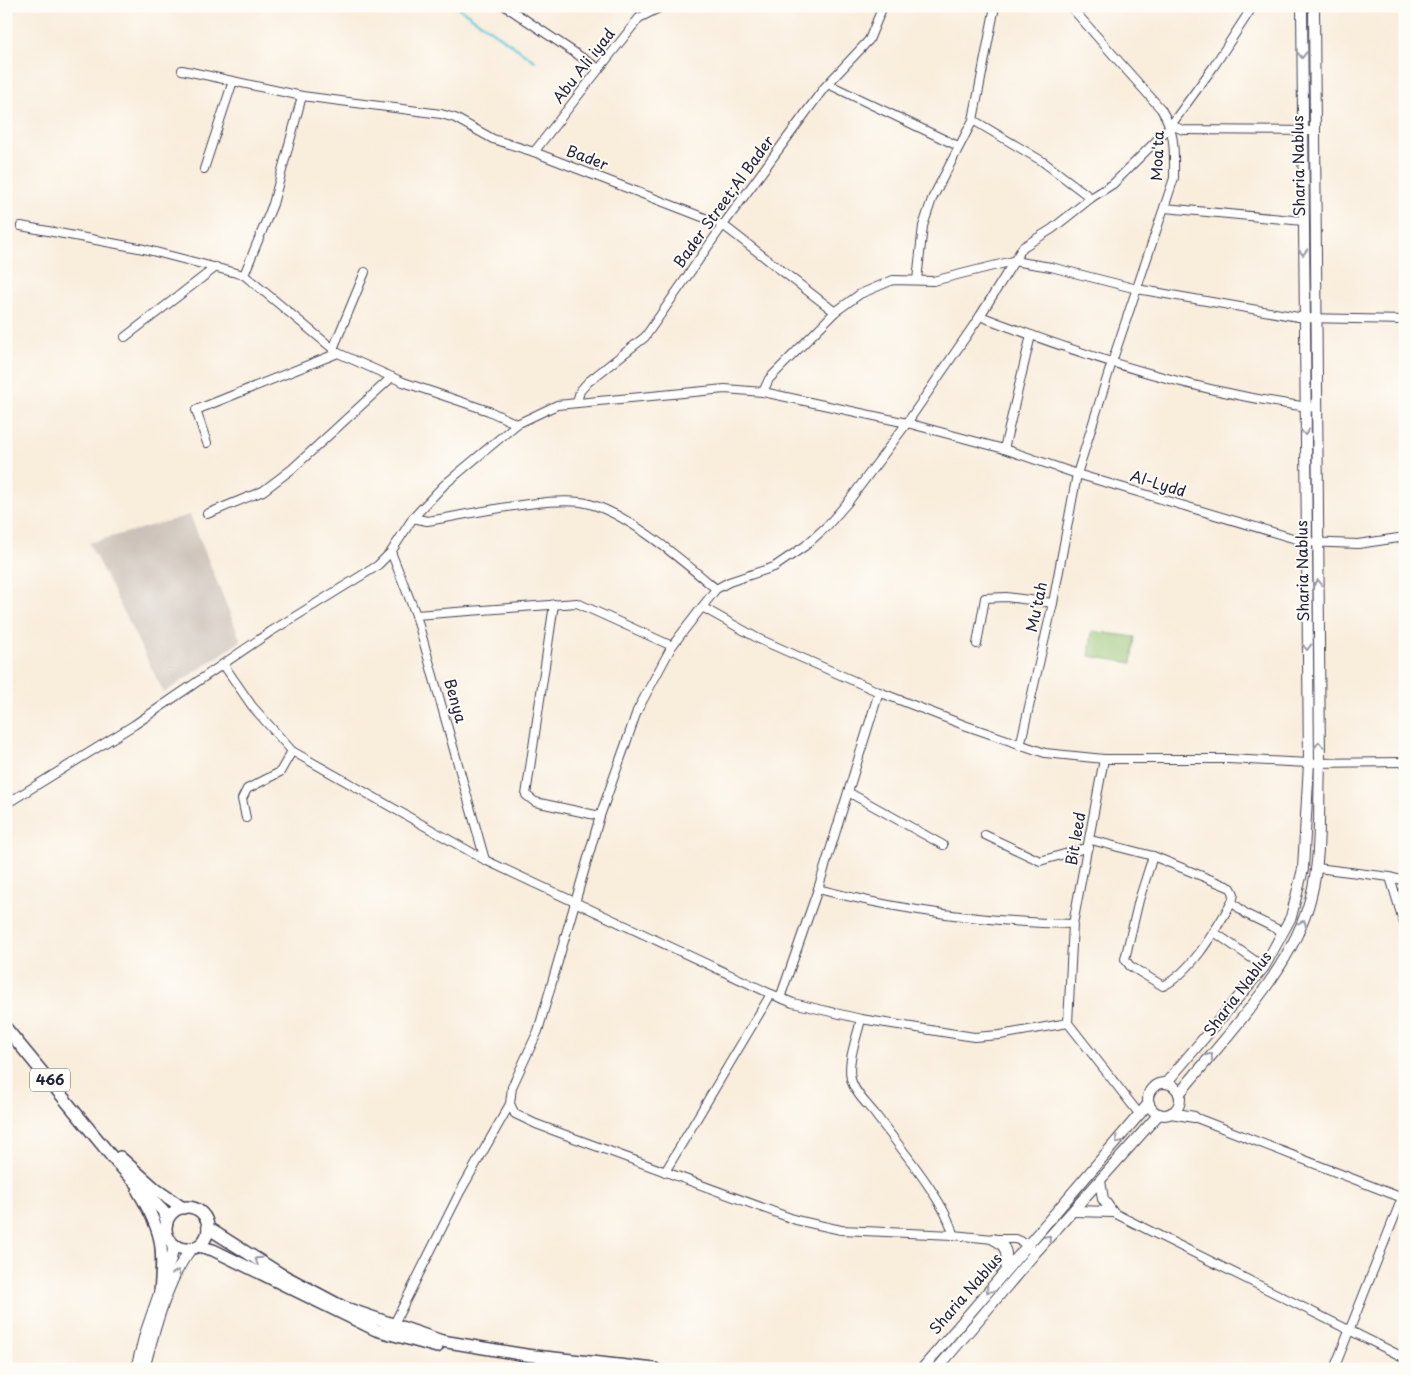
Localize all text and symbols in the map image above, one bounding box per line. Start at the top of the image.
street label: Abu Ali iyad [546,22,620,108]
one-way arrow [1297,52,1307,59]
street label: Sharia Nablus [1285,115,1310,217]
street label: Bader Street;Al Bader [667,130,779,272]
street label: Moa'ta [1144,130,1169,181]
street label: Bader [563,138,612,175]
one-way arrow [1298,249,1308,257]
one-way arrow [1300,429,1310,437]
street label: Al-Lydd [1128,463,1189,502]
street label: Sharia Nablus [1289,520,1314,622]
one-way arrow [1313,578,1323,586]
street label: Mu'tah [1019,579,1052,634]
one-way arrow [1302,644,1312,652]
street label: Benya [439,676,474,726]
one-way arrow [1314,741,1324,748]
street label: Bit leed [1059,810,1091,867]
one-way arrow [1296,919,1307,928]
street label: Sharia Nablus [1197,946,1277,1040]
one-way arrow [1204,1052,1213,1061]
road number: 466 [30,1068,70,1092]
one-way arrow [1115,1135,1124,1144]
one-way arrow [1042,1235,1051,1244]
street label: Sharia Nablus [923,1247,1007,1339]
one-way arrow [255,1257,264,1266]
one-way arrow [170,1269,181,1278]
one-way arrow [986,1284,995,1293]

